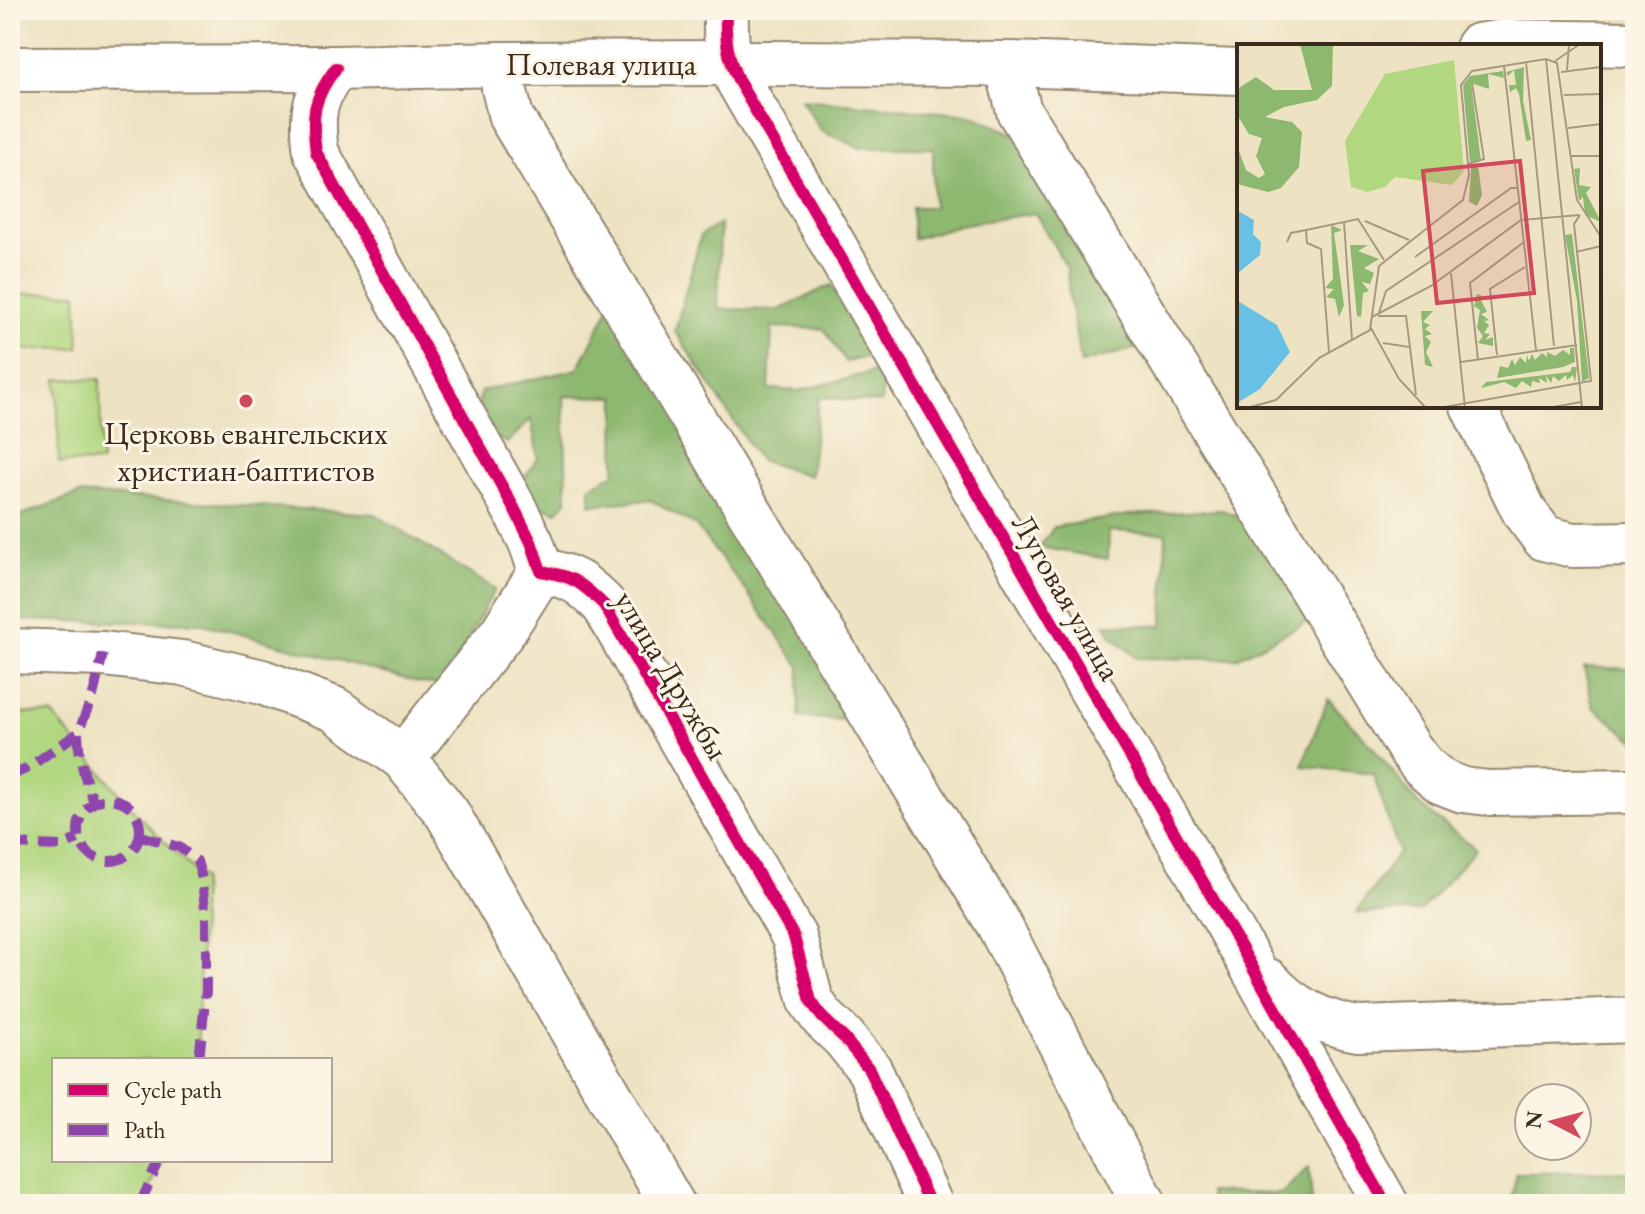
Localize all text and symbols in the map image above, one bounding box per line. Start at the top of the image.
street label: Полевая улица [505,43,697,85]
inset map [1237,44,1601,408]
marker: Церковь евангельских христиан-баптистов [237,392,255,410]
place label: Церковь евангельских христиан-баптистов [104,412,388,491]
street label: Луговая улица [1002,506,1132,688]
street label: улица Дружбы [605,582,739,768]
legend [52,1058,332,1162]
text: Cycle path [124,1074,222,1105]
north arrow [1513,1082,1593,1162]
text: N [1518,1109,1549,1130]
text: Path [124,1114,166,1145]

